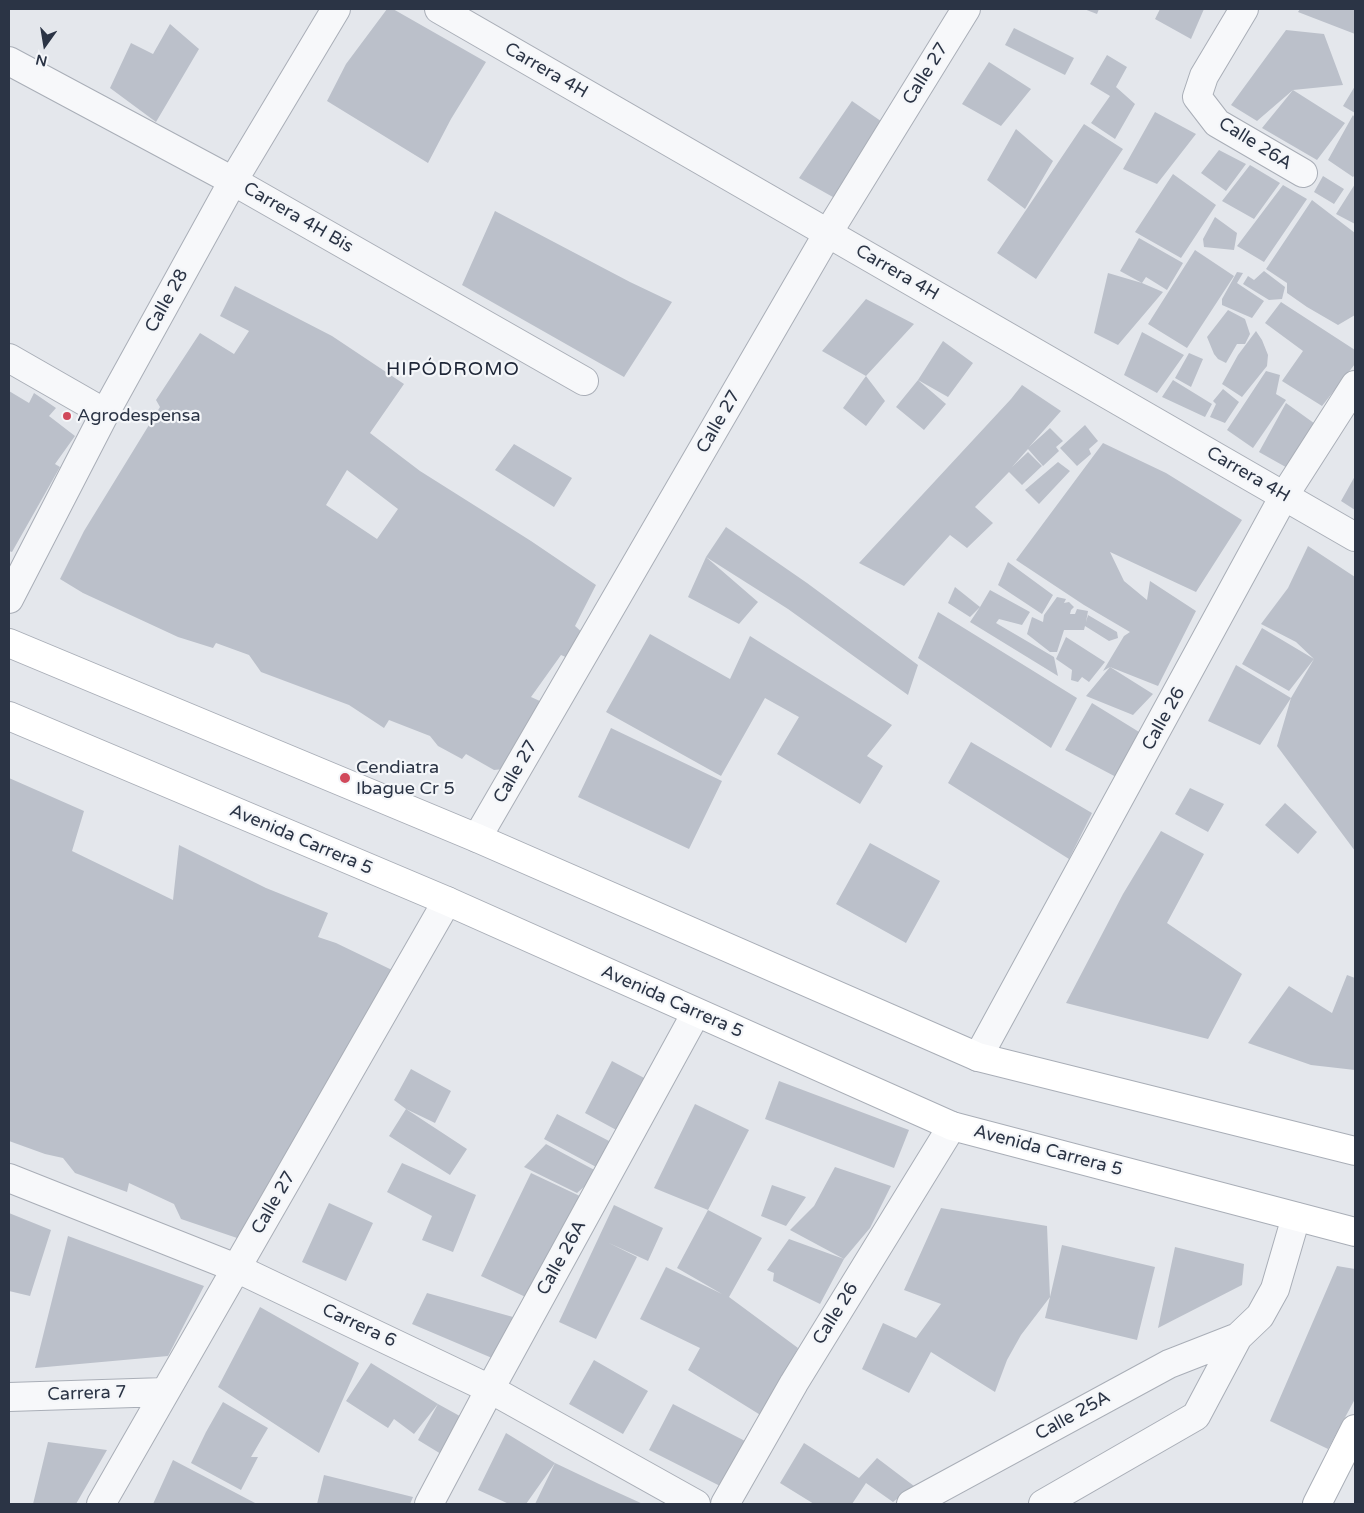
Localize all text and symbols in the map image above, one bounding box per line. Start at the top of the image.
north arrow [20,20,70,70]
street label: Carrera 4H [500,38,592,104]
street label: Calle 27 [899,39,953,109]
text: N [34,51,49,70]
street label: Calle 26A [1214,113,1296,175]
street label: Carrera 4H Bis [239,178,357,258]
street label: Carrera 4H [851,240,943,306]
street label: Calle 28 [141,266,193,336]
district label: HIPÓDROMO [385,359,521,381]
street label: Calle 27 [692,387,746,457]
place label: Agrodespensa [77,405,201,427]
marker: Agrodespensa [61,410,73,422]
street label: Carrera 4H [1202,442,1294,508]
street label: Calle 26 [1138,684,1190,754]
street label: Calle 27 [489,737,543,807]
place label: Cendiatra Ibague Cr 5 [356,757,455,800]
marker: Cendiatra Ibague Cr 5 [338,771,352,785]
street label: Avenida Carrera 5 [226,800,376,880]
street label: Avenida Carrera 5 [598,961,746,1043]
street label: Avenida Carrera 5 [971,1121,1125,1181]
street label: Calle 27 [247,1168,301,1238]
street label: Calle 26A [533,1217,591,1299]
street label: Calle 26 [809,1279,863,1349]
street label: Carrera 6 [318,1299,400,1353]
street label: Carrera 7 [47,1382,127,1406]
street label: Calle 25A [1032,1387,1114,1445]

